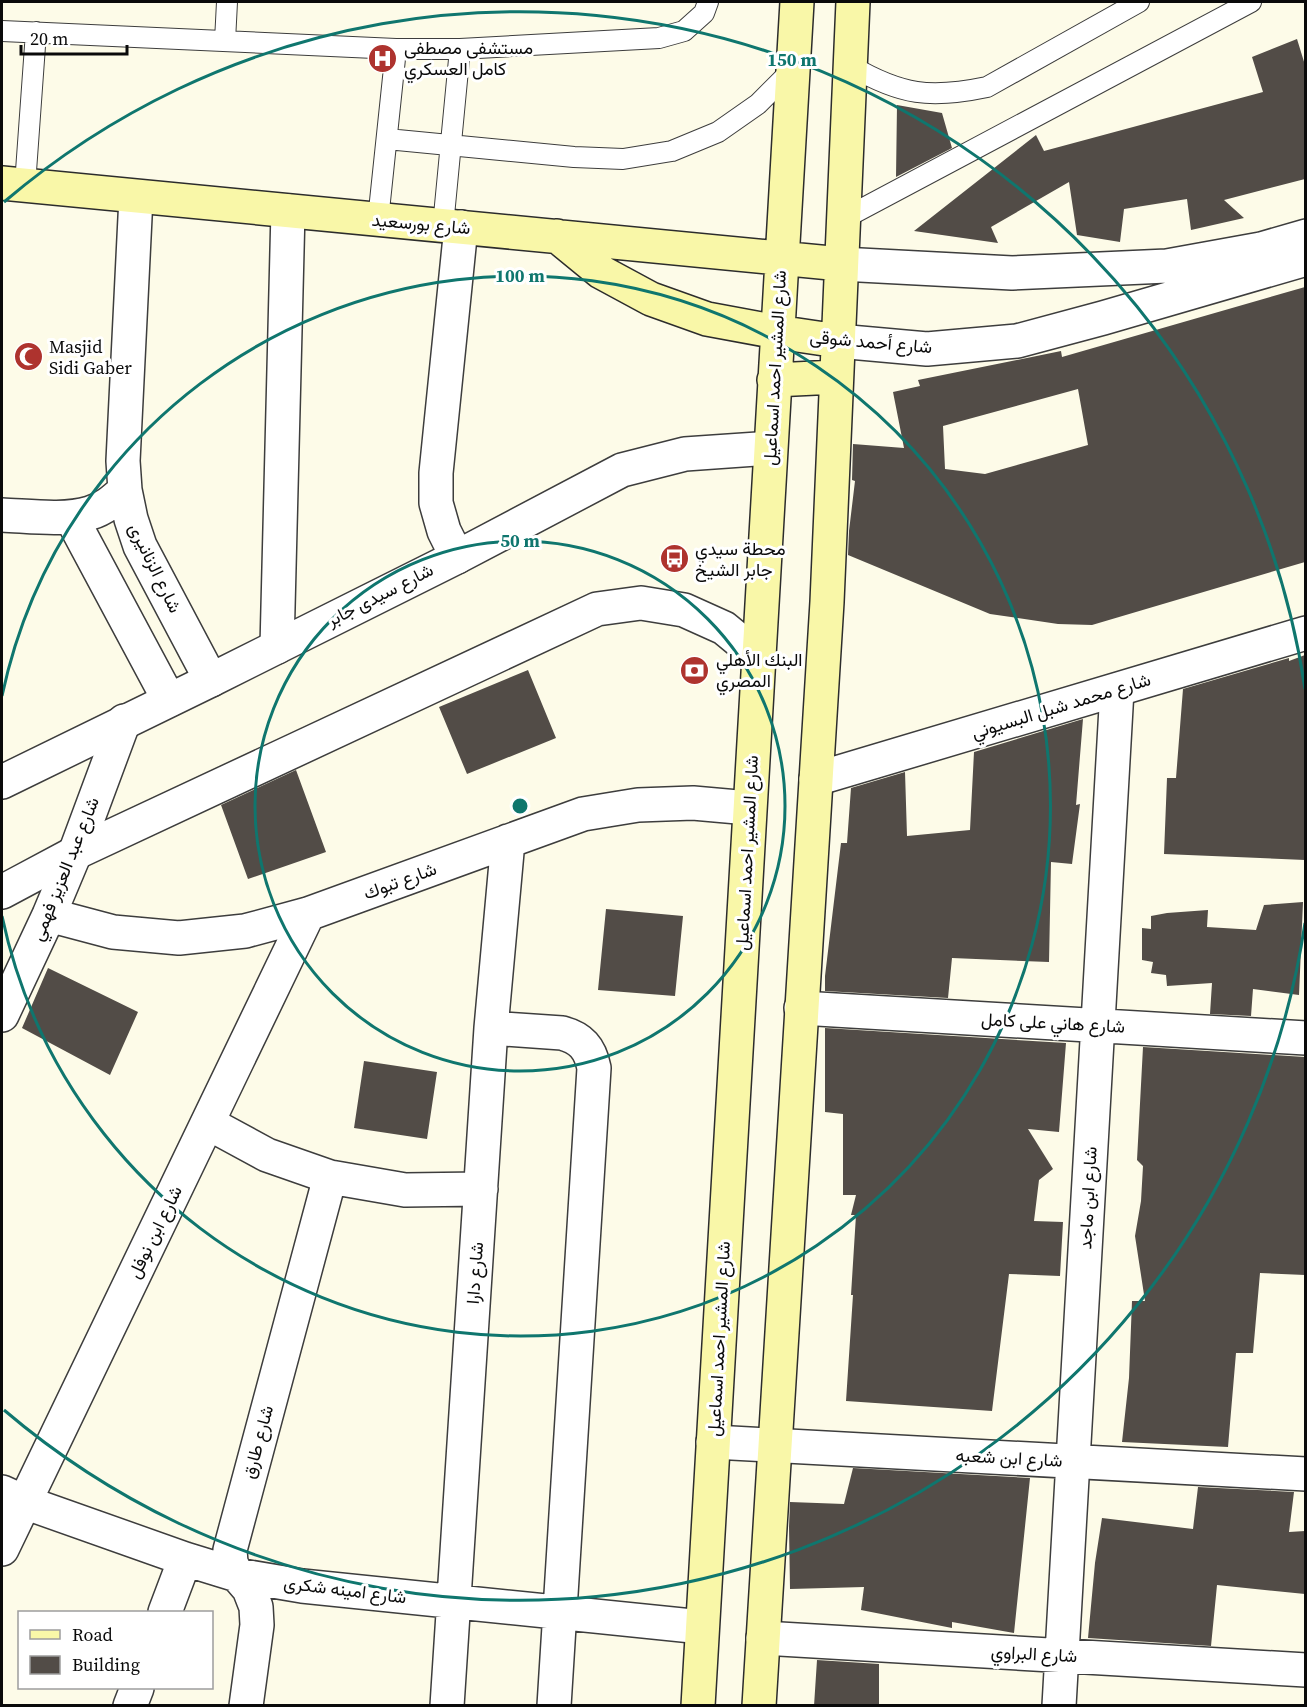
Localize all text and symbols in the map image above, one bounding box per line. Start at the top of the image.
scale bar [21,18,128,56]
text: 20 m [30,26,68,51]
place label: مستشفى مصطفى كامل العسكري [404,35,533,84]
hospital icon: مستشفى مصطفى كامل العسكري [367,42,399,74]
text: 150 m [767,47,817,72]
street label: شارع بورسعيد [371,207,471,240]
text: 100 m [495,263,545,288]
street label: شارع المشير احمد اسماعيل [757,270,792,466]
street label: شارع أحمد شوقى [809,324,933,359]
place label: Masjid Sidi Gaber [49,334,132,380]
mosque icon: Masjid Sidi Gaber [12,341,44,373]
street label: شارع الزنانيرى [123,519,188,617]
text: 50 m [500,528,540,553]
place label: محطة سيدي جابر الشيخ [695,536,786,582]
bus stop icon: محطة سيدي جابر الشيخ [658,543,690,575]
street label: شارع سيدى جابر [321,557,437,633]
place label: البنك الأهلي المصري [716,647,803,696]
bank icon: البنك الأهلي المصري [679,654,711,686]
street label: شارع محمد شبل البسيوني [968,666,1154,748]
street label: شارع المشير احمد اسماعيل [729,755,764,951]
street label: شارع عبد العزيز فهمي [24,793,108,946]
centre of rings [510,796,530,816]
street label: شارع تبوك [360,856,440,905]
street label: شارع هاني على كامل [980,1006,1126,1042]
street label: شارع ابن ماجد [1072,1146,1103,1250]
street label: شارع ابن نوفل [121,1181,188,1282]
street label: شارع دارا [460,1241,489,1305]
street label: شارع المشير احمد اسماعيل [701,1241,736,1437]
street label: شارع طارق [236,1402,279,1481]
street label: شارع ابن شعبه [955,1442,1063,1473]
street label: شارع امينه شكرى [282,1570,408,1609]
legend [18,1611,213,1689]
text: Road [72,1622,113,1647]
street label: شارع البراوي [990,1639,1078,1671]
text: Building [72,1652,140,1677]

